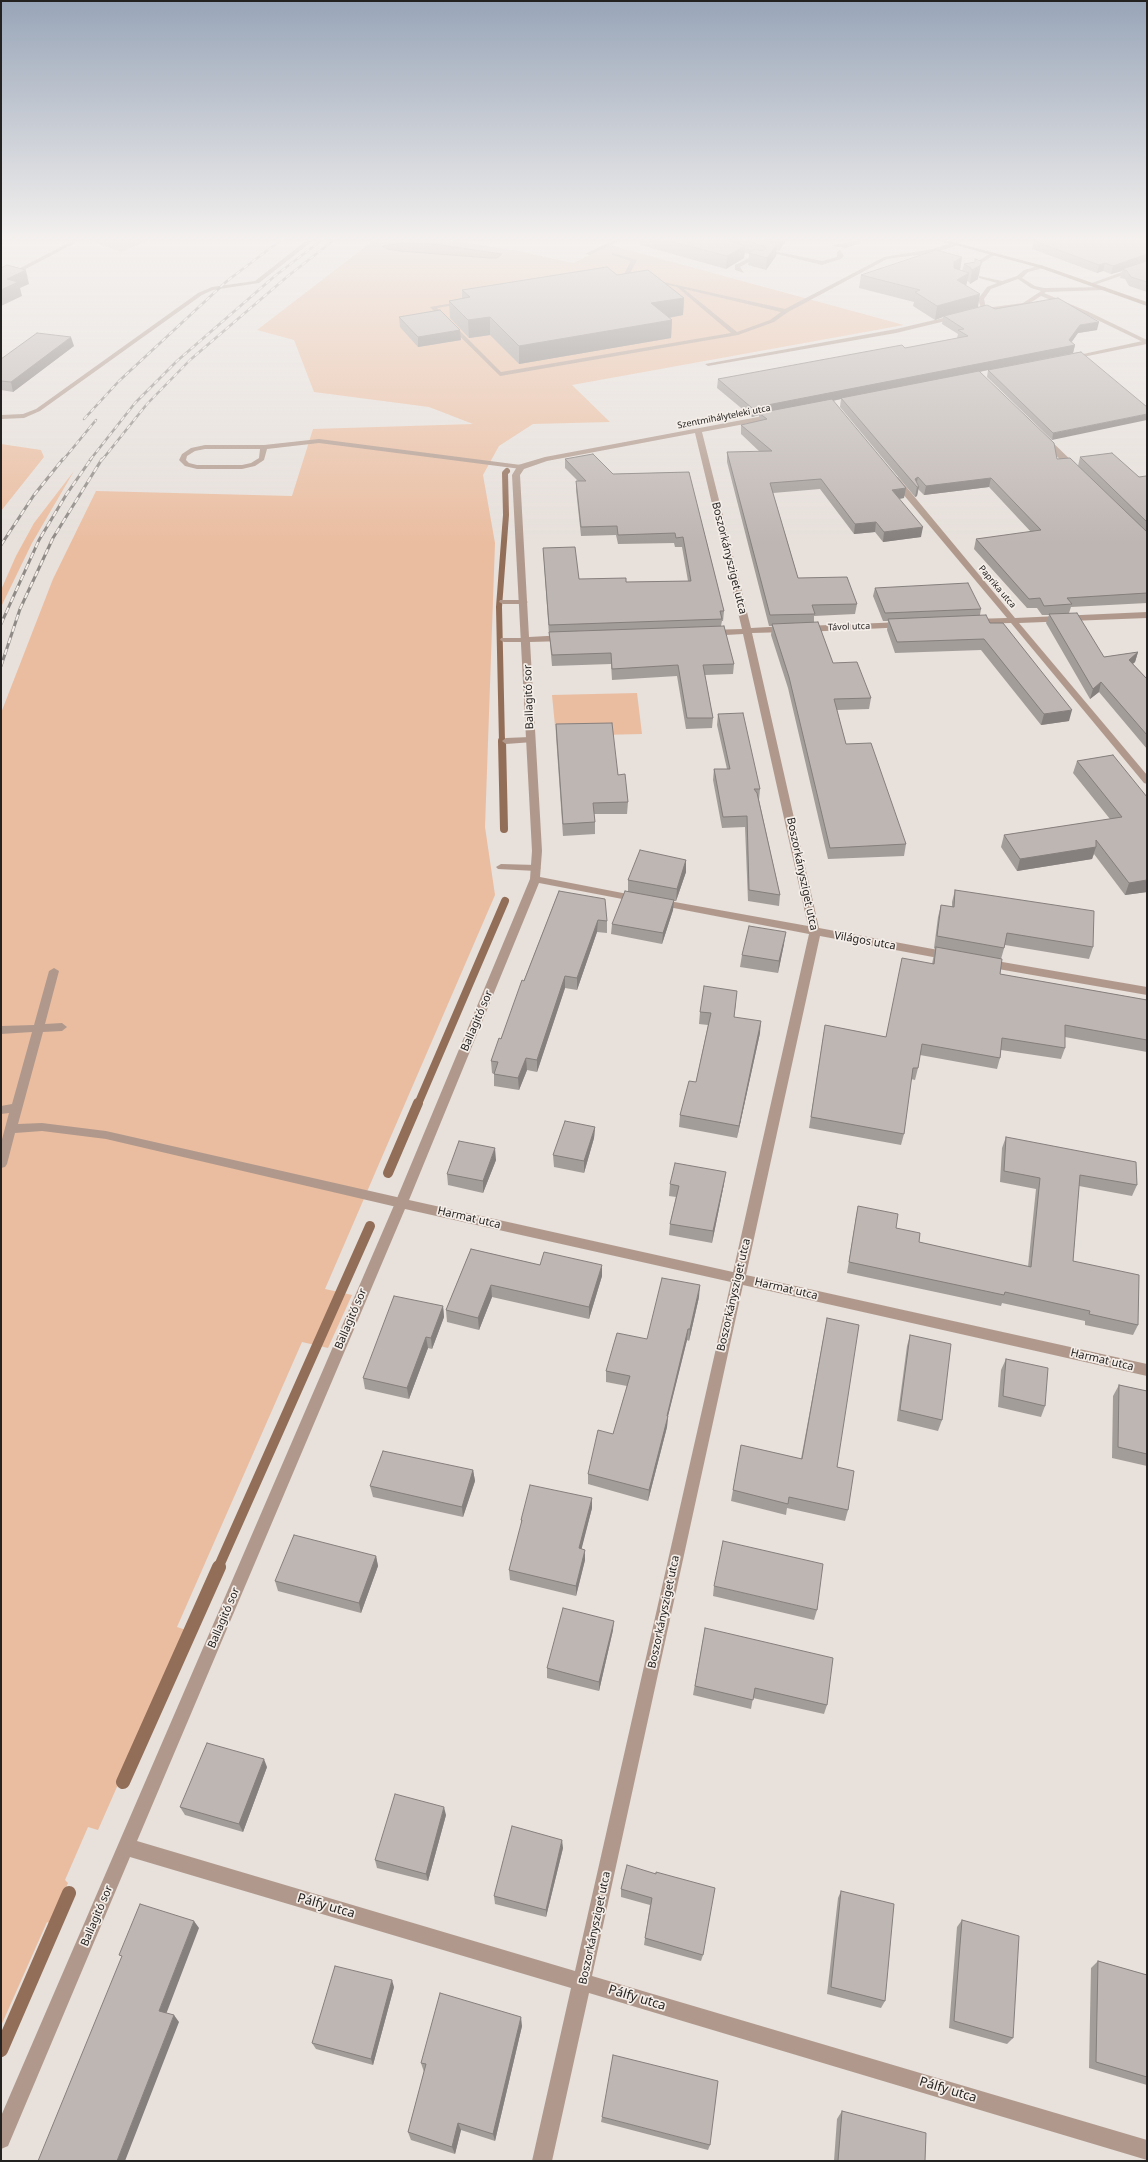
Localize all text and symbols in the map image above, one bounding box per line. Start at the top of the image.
street label: Szentmihályteleki utca [676,403,772,431]
street label: Boszorkánysziget utca [709,501,749,615]
street label: Paprika utca [976,563,1018,611]
street label: Távol utca [828,621,870,633]
street label: Ballagitó sor [521,664,537,730]
street label: Boszorkánysziget utca [784,816,820,932]
street label: Világos utca [833,929,897,953]
street label: Ballagitó sor [458,989,496,1053]
street label: Harmat utca [436,1204,502,1232]
street label: Boszorkánysziget utca [715,1237,753,1353]
street label: Harmat utca [753,1275,819,1303]
street label: Ballagitó sor [332,1287,370,1351]
street label: Harmat utca [1069,1346,1135,1374]
street label: Boszorkánysziget utca [646,1554,682,1670]
street label: Ballagitó sor [205,1586,243,1650]
street label: Boszorkánysziget utca [577,1870,613,1986]
street label: Ballagitó sor [78,1884,116,1948]
street label: Pálfy utca [295,1890,357,1922]
street label: Pálfy utca [606,1982,668,2014]
street label: Pálfy utca [917,2074,979,2106]

